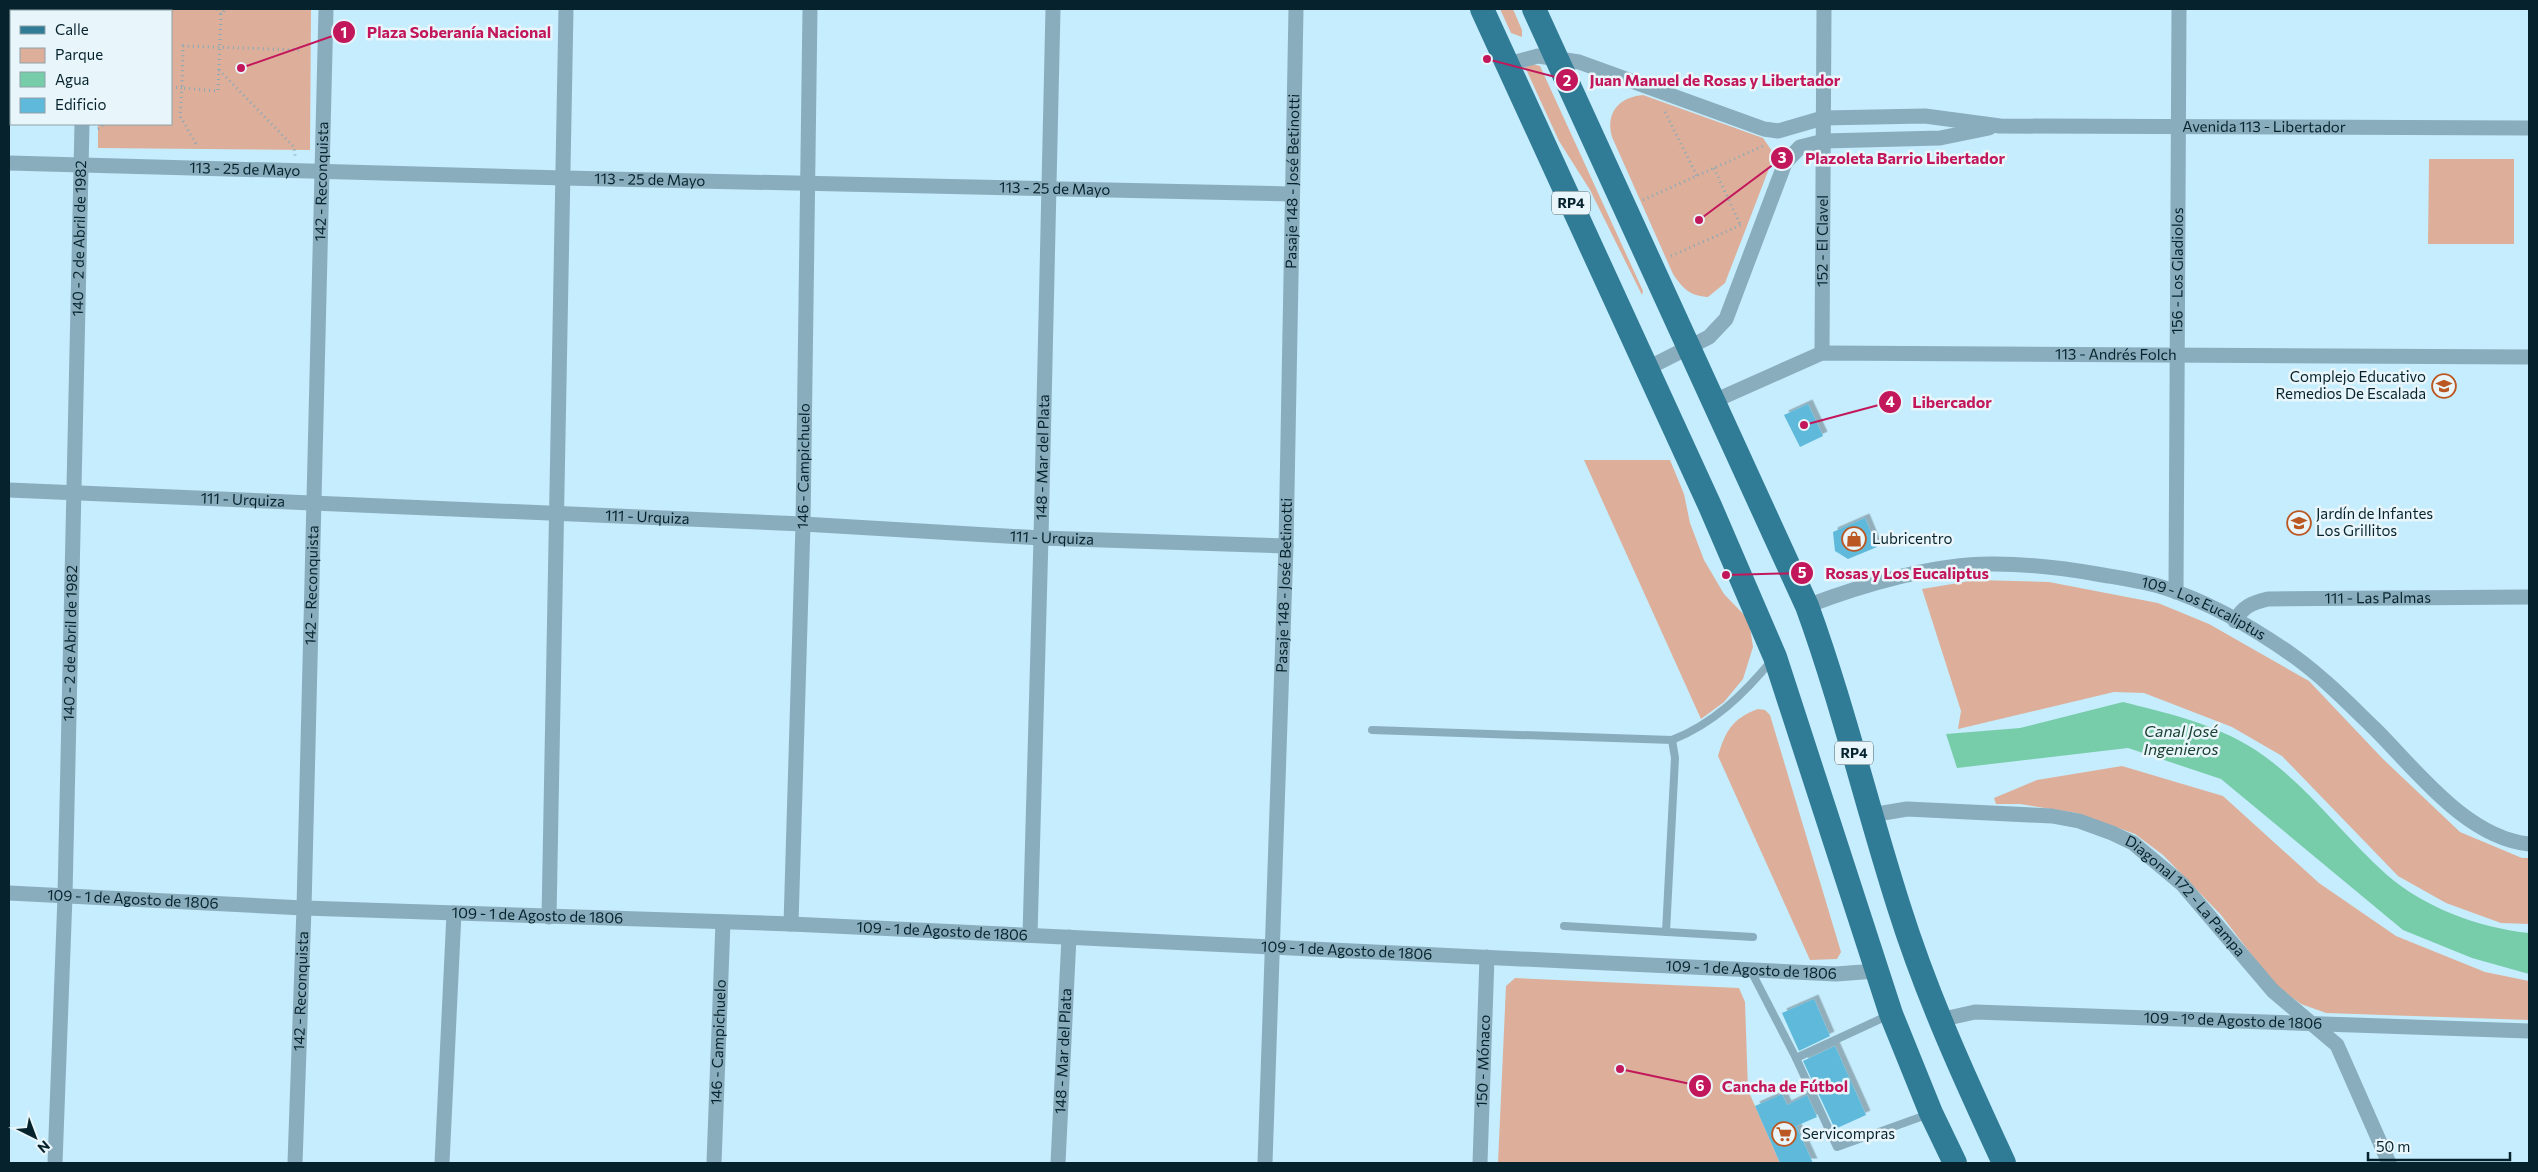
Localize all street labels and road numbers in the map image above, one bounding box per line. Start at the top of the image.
street label: Pasaje 148 - José Betinotti [1281,94,1302,269]
street label: Avenida 113 - Libertador [2182,117,2346,135]
street label: 142 - Reconquista [310,121,331,242]
street label: 113 - 25 de Mayo [189,158,301,179]
street label: 140 - 2 de Abril de 1982 [68,160,89,317]
street label: 113 - 25 de Mayo [594,169,706,189]
street label: 113 - 25 de Mayo [999,178,1111,198]
road number: RP4 [1552,192,1590,214]
street label: 152 - El Clavel [1812,195,1831,287]
street label: 156 - Los Gladiolos [2167,207,2186,335]
street label: 113 - Andrés Folch [2055,344,2177,363]
street label: 148 - Mar del Plata [1031,394,1052,520]
street label: 146 - Campichuelo [793,403,813,529]
street label: 111 - Urquiza [200,488,285,510]
street label: Pasaje 148 - José Betinotti [1272,498,1295,673]
street label: 111 - Urquiza [605,506,690,527]
street label: 142 - Reconquista [300,525,321,645]
street label: 111 - Urquiza [1009,526,1094,548]
street label: 140 - 2 de Abril de 1982 [59,565,80,721]
street label: 109 - Los Eucaliptus [2140,572,2270,643]
street label: 111 - Las Palmas [2324,588,2431,607]
road number: RP4 [1835,741,1873,764]
street label: Diagonal 172 - La Pampa [2123,831,2250,960]
street label: 109 - 1 de Agosto de 1806 [47,885,219,912]
street label: 109 - 1 de Agosto de 1806 [451,903,624,926]
street label: 109 - 1 de Agosto de 1806 [856,917,1028,943]
street label: 142 - Reconquista [289,931,311,1051]
street label: 109 - 1 de Agosto de 1806 [1261,937,1433,963]
street label: 109 - 1 de Agosto de 1806 [1665,956,1837,982]
street label: 146 - Campichuelo [706,979,729,1105]
street label: 148 - Mar del Plata [1050,988,1074,1114]
street label: 109 - 1° de Agosto de 1806 [2143,1008,2323,1032]
street label: 150 - Mónaco [1472,1014,1493,1108]

